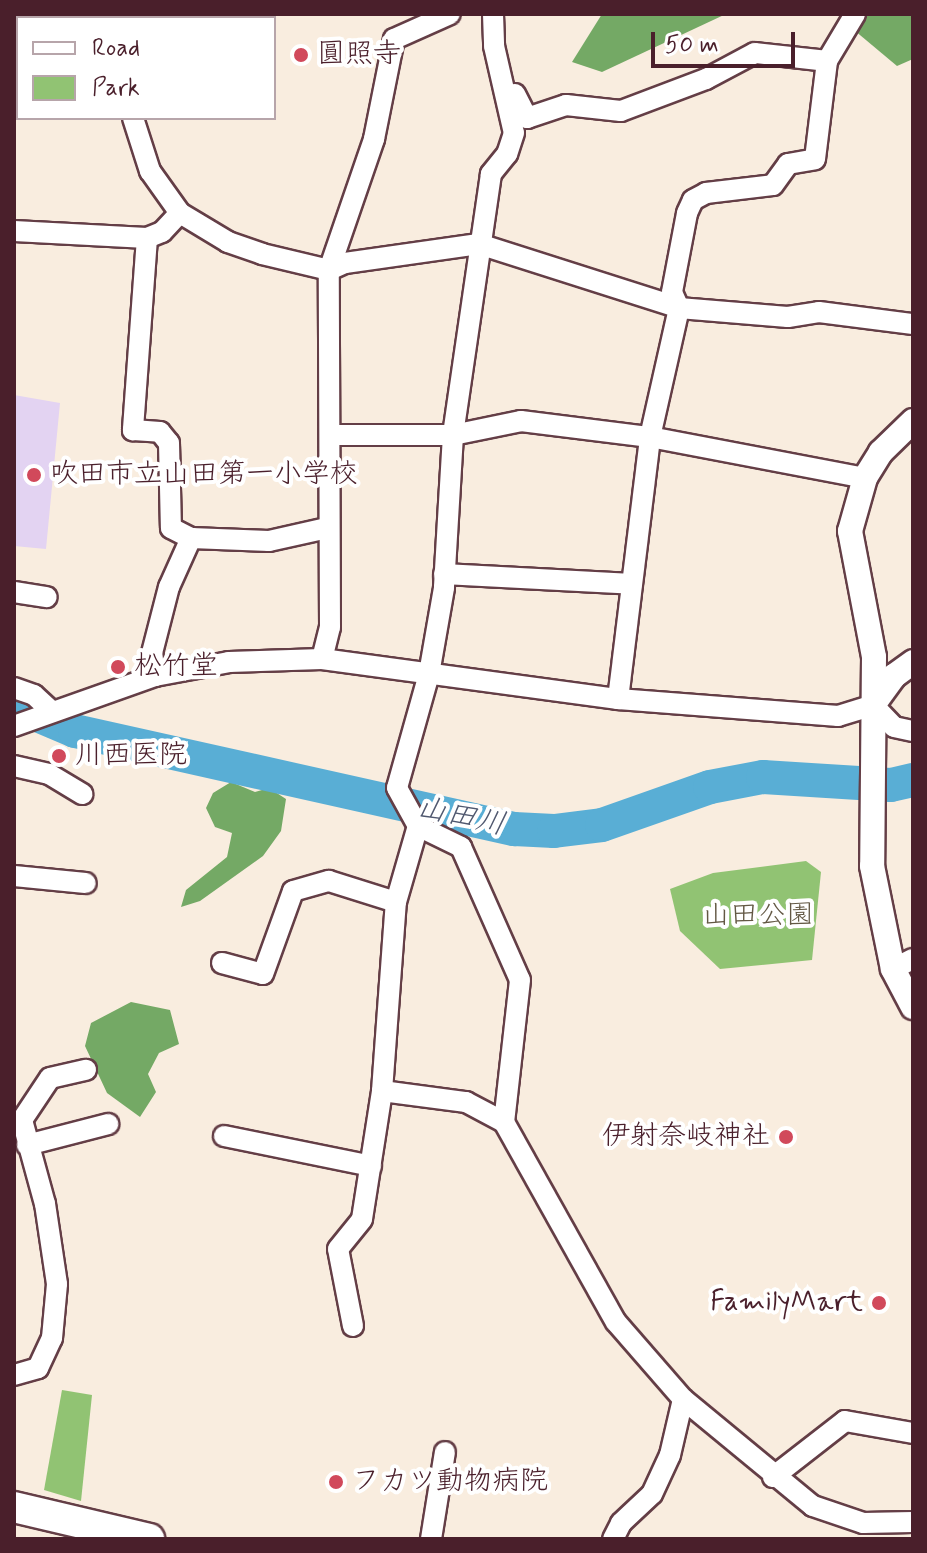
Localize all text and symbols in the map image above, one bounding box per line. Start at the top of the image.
legend [16,16,276,120]
scale bar [655,16,799,66]
text: 50 m [665,30,719,61]
text: Road [92,33,140,64]
place label: 圓照寺 [317,38,401,72]
marker: 圓照寺 [292,46,310,64]
text: Park [92,73,140,104]
place label: 吹田市立山田第一小学校 [50,458,358,492]
marker: 吹田市立山田第一小学校 [25,466,43,484]
place label: 松竹堂 [134,650,218,684]
marker: 松竹堂 [109,658,127,676]
place label: 川西医院 [75,739,187,773]
marker: 川西医院 [50,747,68,765]
water label: 山田川 [413,790,509,844]
park label: 山田公園 [702,899,814,933]
place label: 伊射奈岐神社 [602,1120,770,1154]
marker: 伊射奈岐神社 [777,1128,795,1146]
place label: FamilyMart [710,1286,863,1320]
marker: FamilyMart [870,1294,888,1312]
place label: フカツ動物病院 [352,1465,548,1499]
marker: フカツ動物病院 [327,1473,345,1491]

